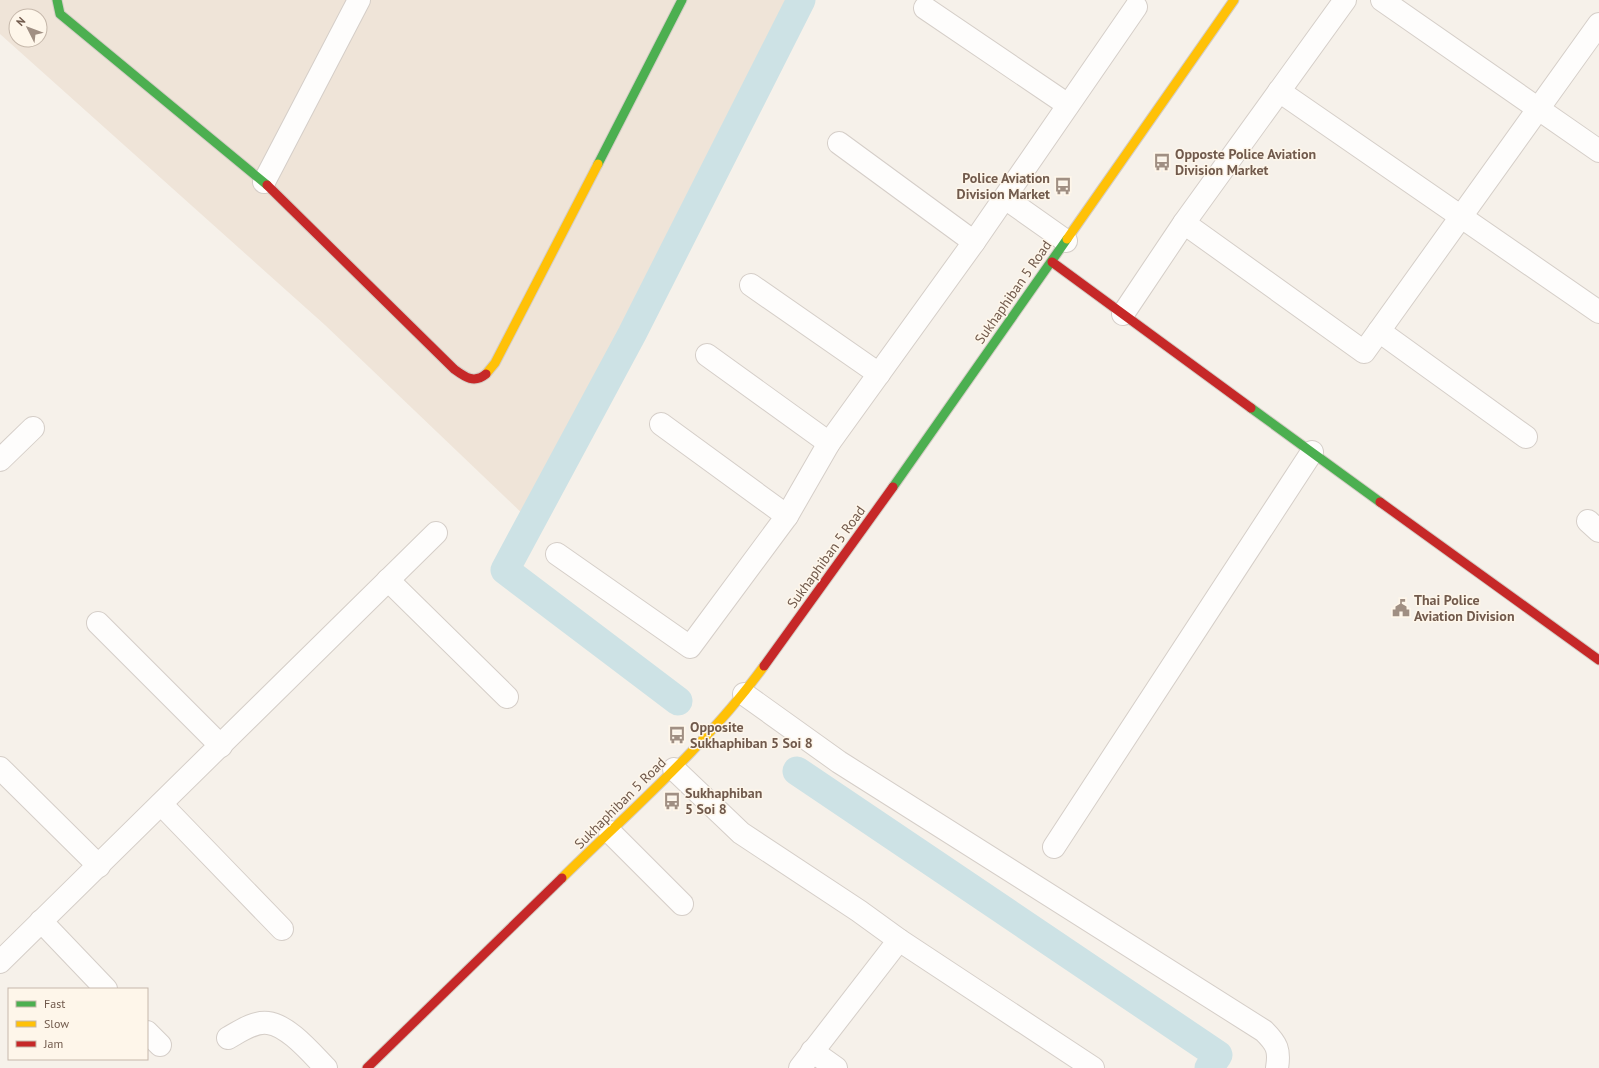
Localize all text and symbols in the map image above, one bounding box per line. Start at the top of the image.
north arrow [8,8,48,48]
text: N [13,14,28,29]
place label: Opposte Police Aviation Division Market [1175,145,1316,179]
bus stop icon: Opposte Police Aviation Division Market [1152,152,1172,172]
place label: Police Aviation Division Market [957,169,1050,203]
bus stop icon: Police Aviation Division Market [1053,176,1073,196]
street label: Sukhaphiban 5 Road [971,237,1055,347]
street label: Sukhaphiban 5 Road [783,502,869,612]
place label: Thai Police Aviation Division [1414,591,1515,625]
public building icon: Thai Police Aviation Division [1391,598,1411,618]
place label: Opposite Sukhaphiban 5 Soi 8 [690,718,813,752]
bus stop icon: Opposite Sukhaphiban 5 Soi 8 [667,725,687,745]
street label: Sukhaphiban 5 Road [570,753,670,853]
place label: Sukhaphiban 5 Soi 8 [685,784,762,818]
bus stop icon: Sukhaphiban 5 Soi 8 [662,791,682,811]
legend [8,988,148,1060]
text: Fast [44,996,65,1011]
text: Slow [44,1016,69,1031]
text: Jam [43,1036,63,1051]

